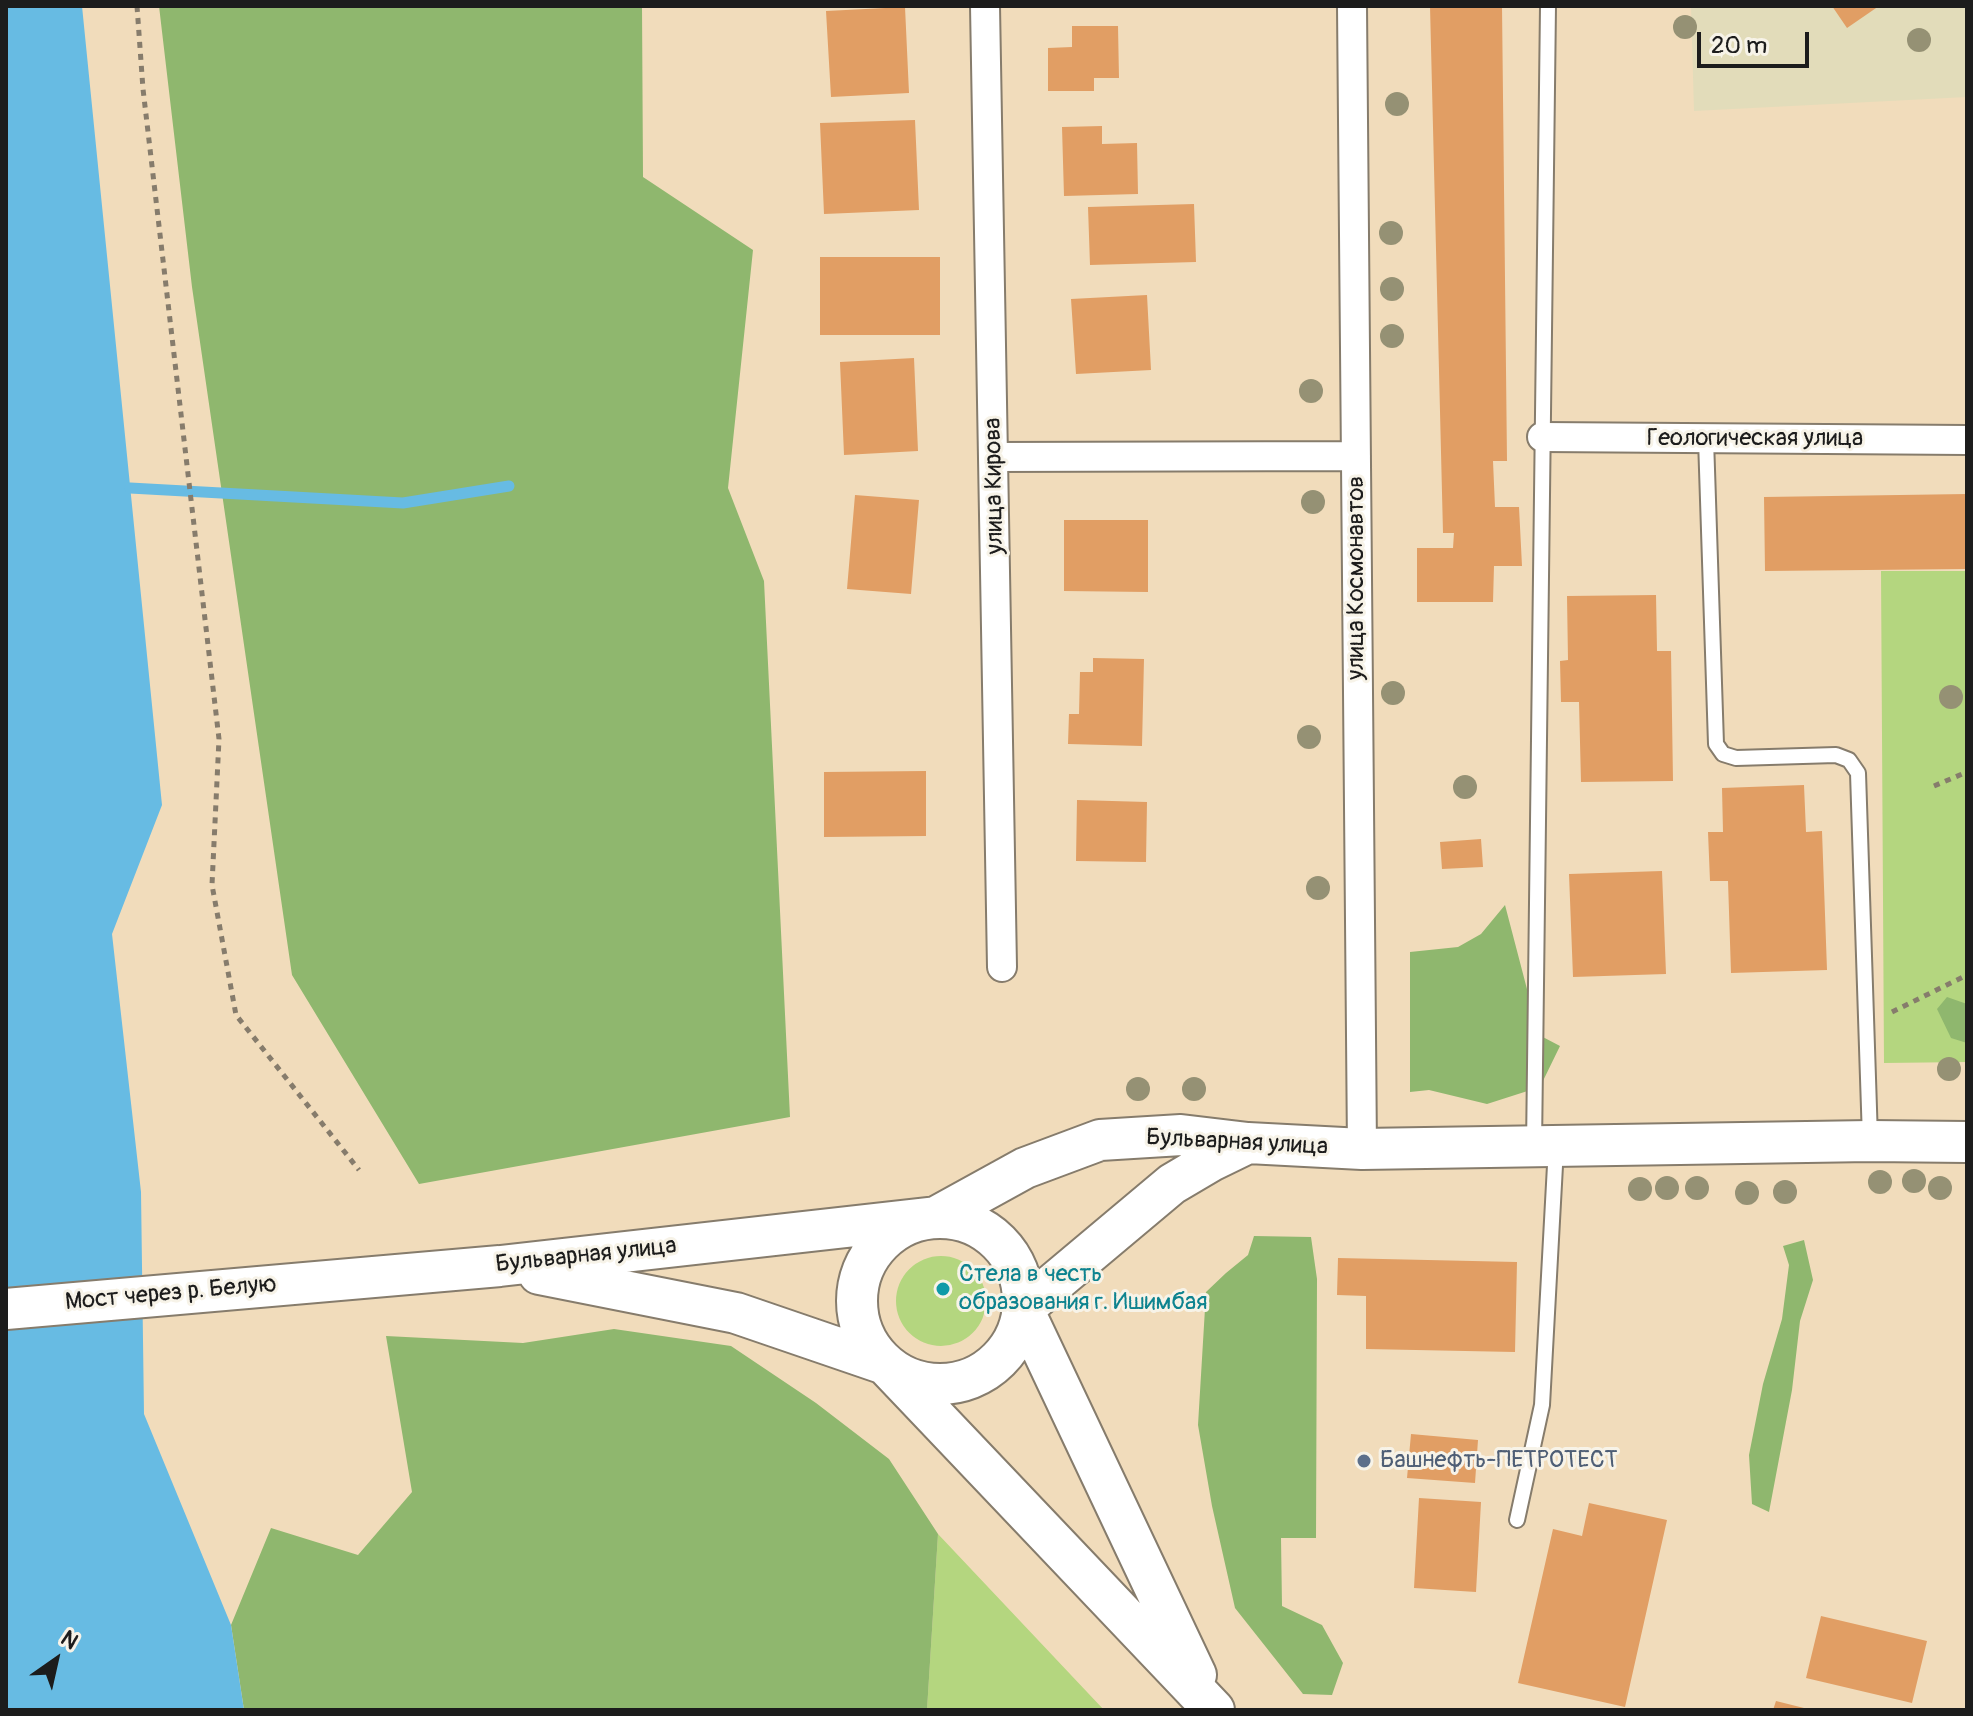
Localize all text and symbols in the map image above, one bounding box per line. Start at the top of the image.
scale bar [1701,16,1813,66]
text: 20 m [1711,31,1767,60]
street label: улица Кирова [979,417,1011,555]
street label: Геологическая улица [1647,425,1863,453]
street label: улица Космонавтов [1343,476,1371,680]
street label: Бульварная улица [1145,1124,1329,1162]
street label: Бульварная улица [494,1232,678,1280]
place label: Стела в честь образования г. Ишимбая [959,1261,1207,1317]
street label: Мост через р. Белую [64,1270,278,1318]
marker: Стела в честь образования г. Ишимбая [934,1280,952,1298]
place label: Башнефть-ПЕТРОТЕСТ [1380,1447,1618,1475]
marker: Башнефть-ПЕТРОТЕСТ [1355,1452,1373,1470]
north arrow [16,1620,96,1700]
text: N [55,1624,83,1656]

